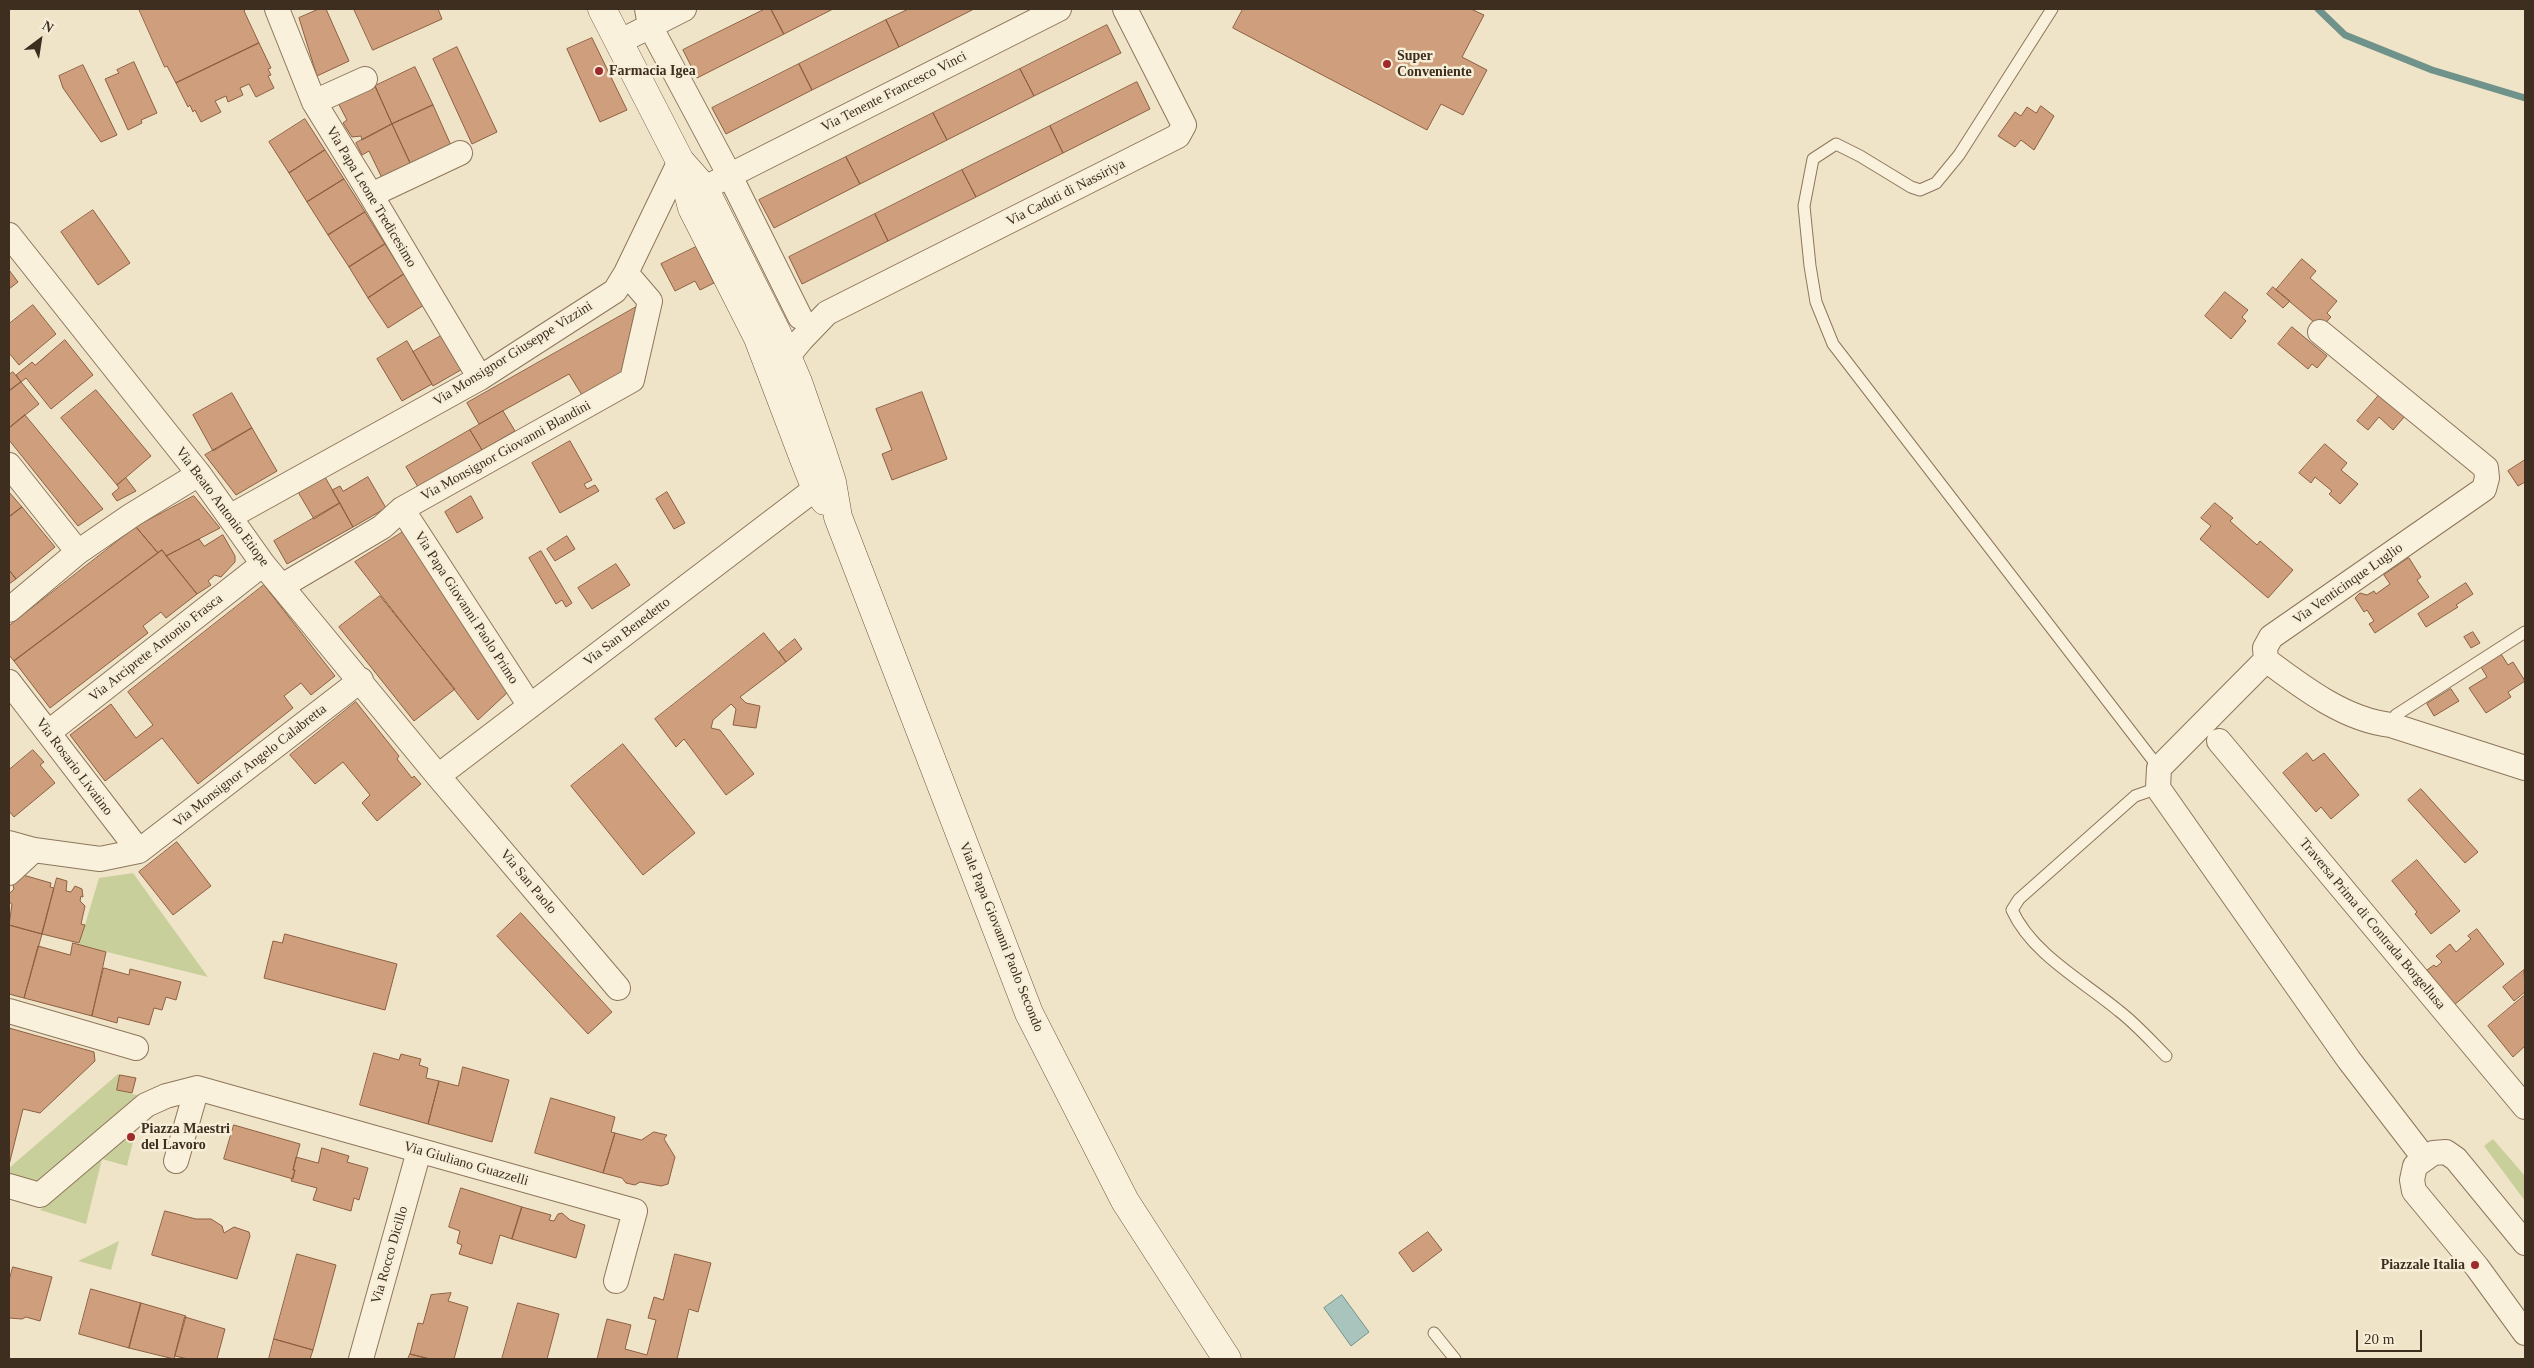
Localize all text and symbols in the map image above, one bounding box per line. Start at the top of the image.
north arrow [15,15,65,65]
text: N [40,18,56,36]
street label: Via Tenente Francesco Vinci [818,48,970,136]
place label: Super Conveniente [1397,48,1472,80]
marker: Super Conveniente [1381,58,1393,70]
place label: Farmacia Igea [609,63,696,79]
marker: Farmacia Igea [593,65,605,77]
street label: Via Papa Leone Tredicesimo [322,123,420,271]
street label: Via Caduti di Nassiriya [1004,156,1128,230]
street label: Via Monsignor Giuseppe Vizzini [430,298,596,410]
street label: Via Monsignor Giovanni Blandini [418,397,594,505]
street label: Via Beato Antonio Etiope [172,444,272,570]
street label: Via Papa Giovanni Paolo Primo [410,528,522,688]
street label: Via Venticinque Luglio [2290,540,2406,628]
street label: Via Arciprete Antonio Frasca [86,591,226,705]
street label: Via San Benedetto [580,594,674,670]
street label: Via Monsignor Angelo Calabretta [170,701,330,831]
street label: Via Rosario Livatino [32,715,116,819]
street label: Traversa Prima di Contrada Borgellusa [2295,835,2449,1013]
street label: Viale Papa Giovanni Paolo Secondo [955,840,1047,1034]
street label: Via San Paolo [496,846,560,918]
place label: Piazza Maestri del Lavoro [141,1121,230,1154]
marker: Piazza Maestri del Lavoro [125,1131,137,1143]
street label: Via Giuliano Guazzelli [402,1138,530,1190]
street label: Via Rocco Dicillo [368,1204,412,1306]
place label: Piazzale Italia [2381,1257,2465,1273]
marker: Piazzale Italia [2469,1259,2481,1271]
scale bar [2359,1320,2425,1352]
text: 20 m [2364,1331,2394,1347]

